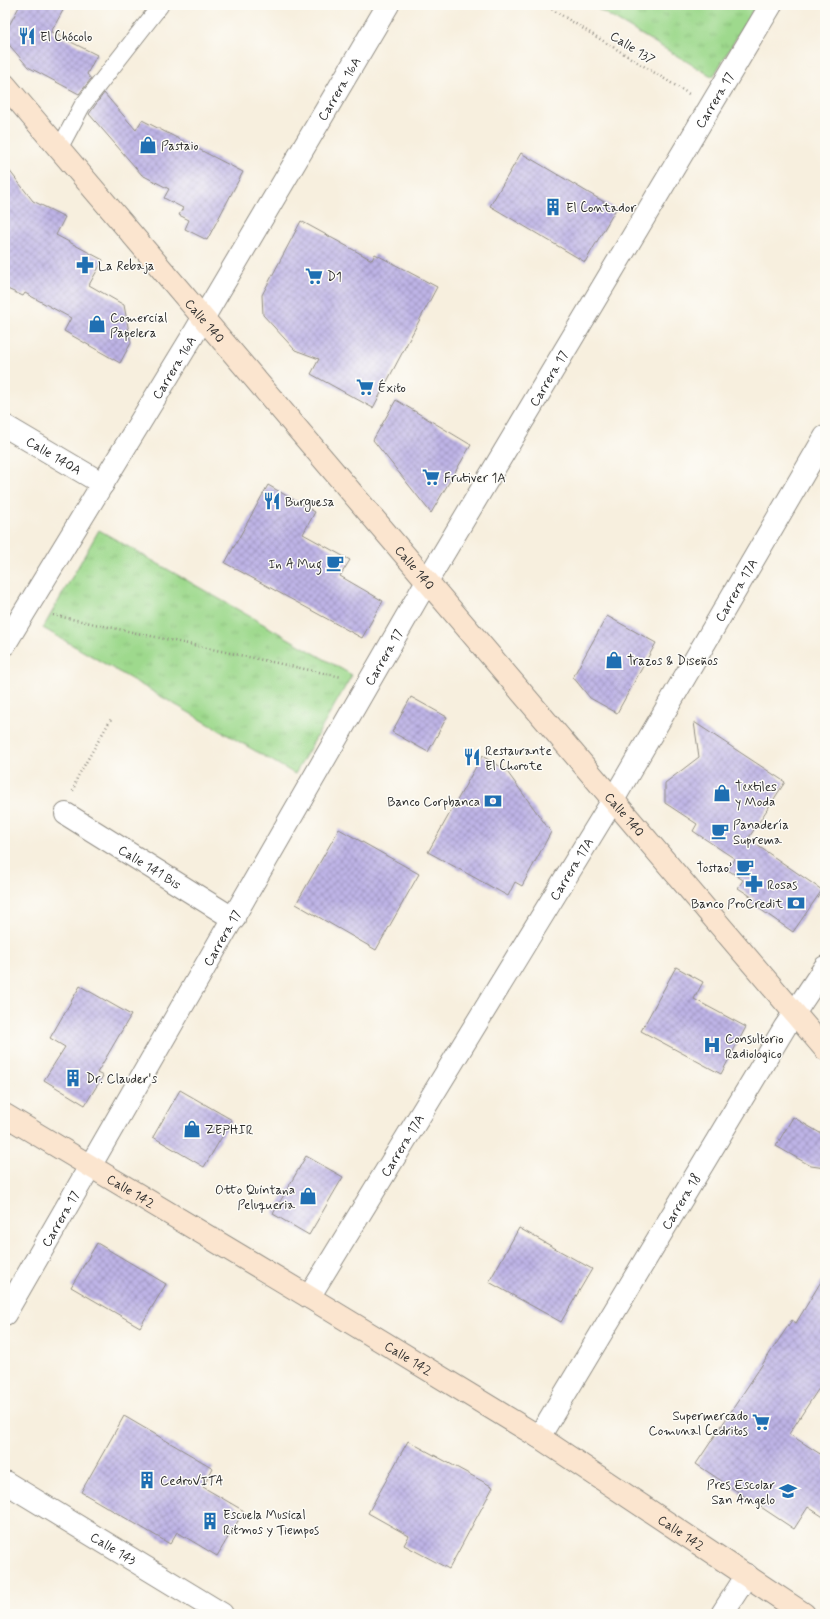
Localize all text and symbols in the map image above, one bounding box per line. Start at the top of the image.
restaurant icon: El Chócolo [17,26,37,46]
street label: Calle 137 [606,28,658,69]
place label: El Chócolo [40,29,92,46]
street label: Carrera 16A [315,54,365,124]
street label: Carrera 17 [692,69,739,132]
shop icon: Pastaio [138,135,158,155]
place label: Pastaio [161,138,198,155]
building icon: El Contador [543,197,563,217]
place label: El Contador [566,200,637,217]
pharmacy icon: La Rebaja [75,255,95,275]
place label: La Rebaja [98,258,155,275]
supermarket icon: D1 [304,266,324,286]
place label: D1 [327,269,342,286]
street label: Calle 140 [180,296,228,347]
place label: Comercial Papelera [110,310,168,342]
shop icon: Comercial Papelera [87,314,107,334]
street label: Carrera 16A [149,333,201,403]
street label: Carrera 17 [526,348,573,410]
supermarket icon: Éxito [355,377,375,397]
place label: Éxito [378,379,406,397]
street label: Calle 140A [22,433,84,479]
supermarket icon: Frutiver 1A [421,467,441,487]
place label: Frutiver 1A [444,470,506,487]
restaurant icon: Burguesa [262,491,282,511]
place label: Burguesa [285,494,335,512]
street label: Calle 140 [390,542,438,594]
cafe icon: In A Mug [325,553,345,573]
place label: In A Mug [268,556,322,575]
street label: Carrera 17A [712,556,762,625]
street label: Carrera 17 [362,626,408,689]
shop icon: Trazos & Diseños [604,650,624,670]
place label: Trazos & Diseños [627,653,718,670]
place label: Restaurante El Chorote [485,743,552,775]
restaurant icon: Restaurante El Chorote [462,747,482,767]
place label: Textiles y Moda [735,779,777,811]
shop icon: Textiles y Moda [712,783,732,803]
street label: Calle 140 [600,789,648,841]
bank icon: Banco Corpbanca [483,791,503,811]
place label: Banco Corpbanca [387,794,480,811]
place label: Panadería Suprema [733,817,789,849]
cafe icon: Panadería Suprema [710,821,730,841]
street label: Carrera 17A [547,835,598,904]
street label: Calle 141 Bis [115,842,184,894]
cafe icon: Tostao’ [735,857,755,877]
place label: Tostao’ [696,860,732,877]
pharmacy icon: Rosas [744,874,764,894]
place label: Rosas [767,877,797,894]
bank icon: Banco ProCredit [786,893,806,913]
place label: Banco ProCredit [691,896,783,913]
street label: Carrera 17 [200,907,246,970]
place label: Consultorio Radiologico [725,1031,784,1063]
hospital icon: Consultorio Radiologico [702,1035,722,1055]
building icon: Dr. Clauder's [63,1068,83,1088]
place label: Dr. Clauder's [86,1071,157,1088]
street label: Carrera 17A [377,1111,429,1180]
shop icon: ZEPHIR [182,1119,202,1139]
place label: ZEPHIR [205,1122,254,1139]
street label: Calle 142 [103,1171,158,1213]
street label: Carrera 18 [658,1171,705,1233]
place label: Otto Quintana Peluqueria [215,1182,295,1214]
shop icon: Otto Quintana Peluqueria [298,1186,318,1206]
street label: Carrera 17 [38,1188,84,1251]
street label: Calle 142 [381,1338,435,1380]
place label: Supermercado Comunal Cedritos [648,1408,748,1440]
supermarket icon: Supermercado Comunal Cedritos [751,1412,771,1432]
building icon: CedroVITA [137,1470,157,1490]
place label: CedroVITA [160,1473,223,1490]
place label: Pres Escolar San Angelo [707,1477,776,1509]
school or university icon: Pres Escolar San Angelo [778,1481,798,1501]
place label: Escuela Musical Ritmos y Tiempos [223,1507,319,1539]
building icon: Escuela Musical Ritmos y Tiempos [200,1511,220,1531]
street label: Calle 142 [654,1512,708,1555]
street label: Calle 143 [87,1529,139,1570]

